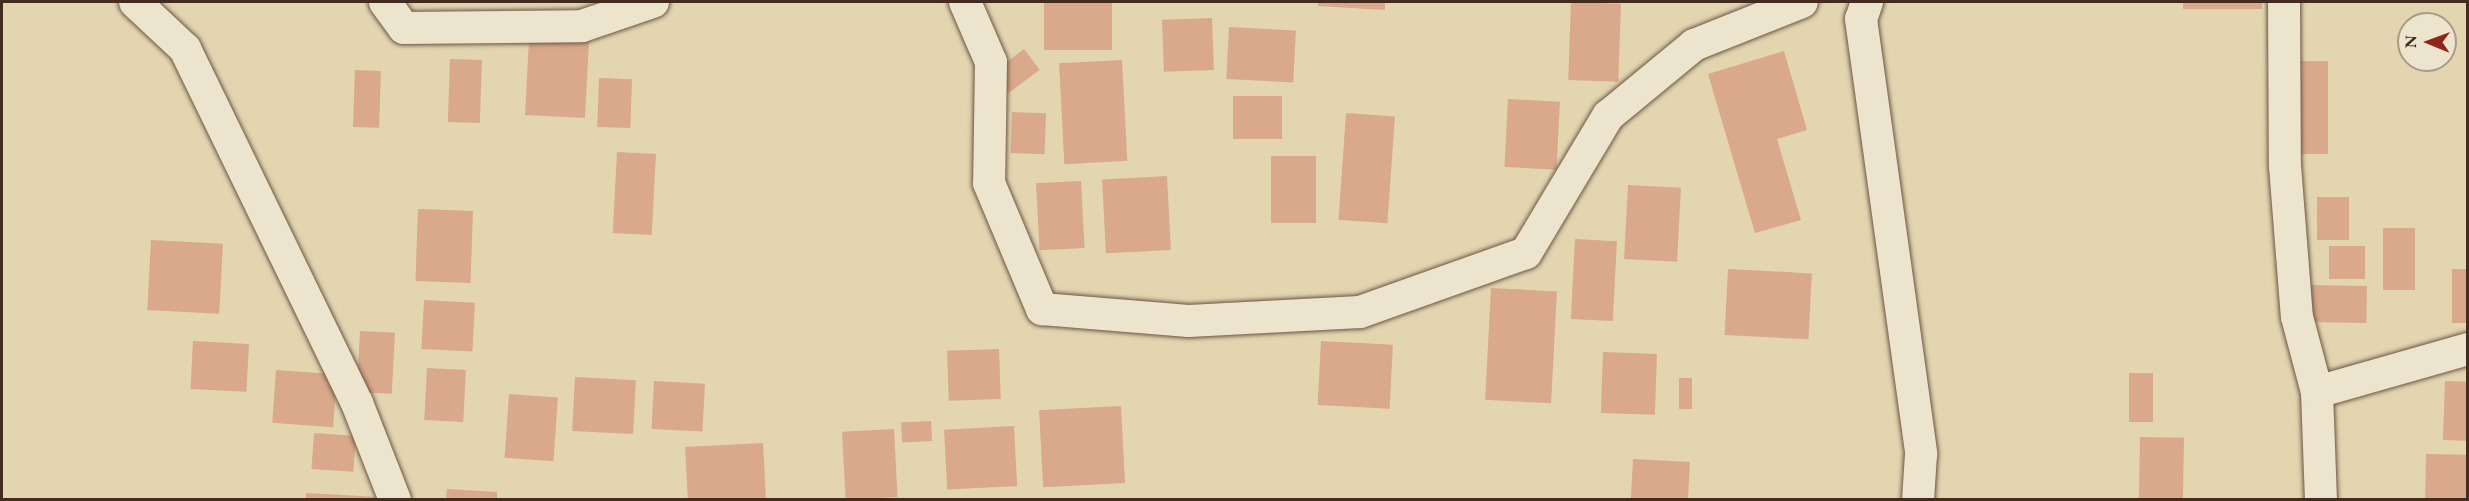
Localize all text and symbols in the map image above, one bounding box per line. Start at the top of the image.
north arrow [2397,12,2457,72]
text: N [2400,35,2421,48]

